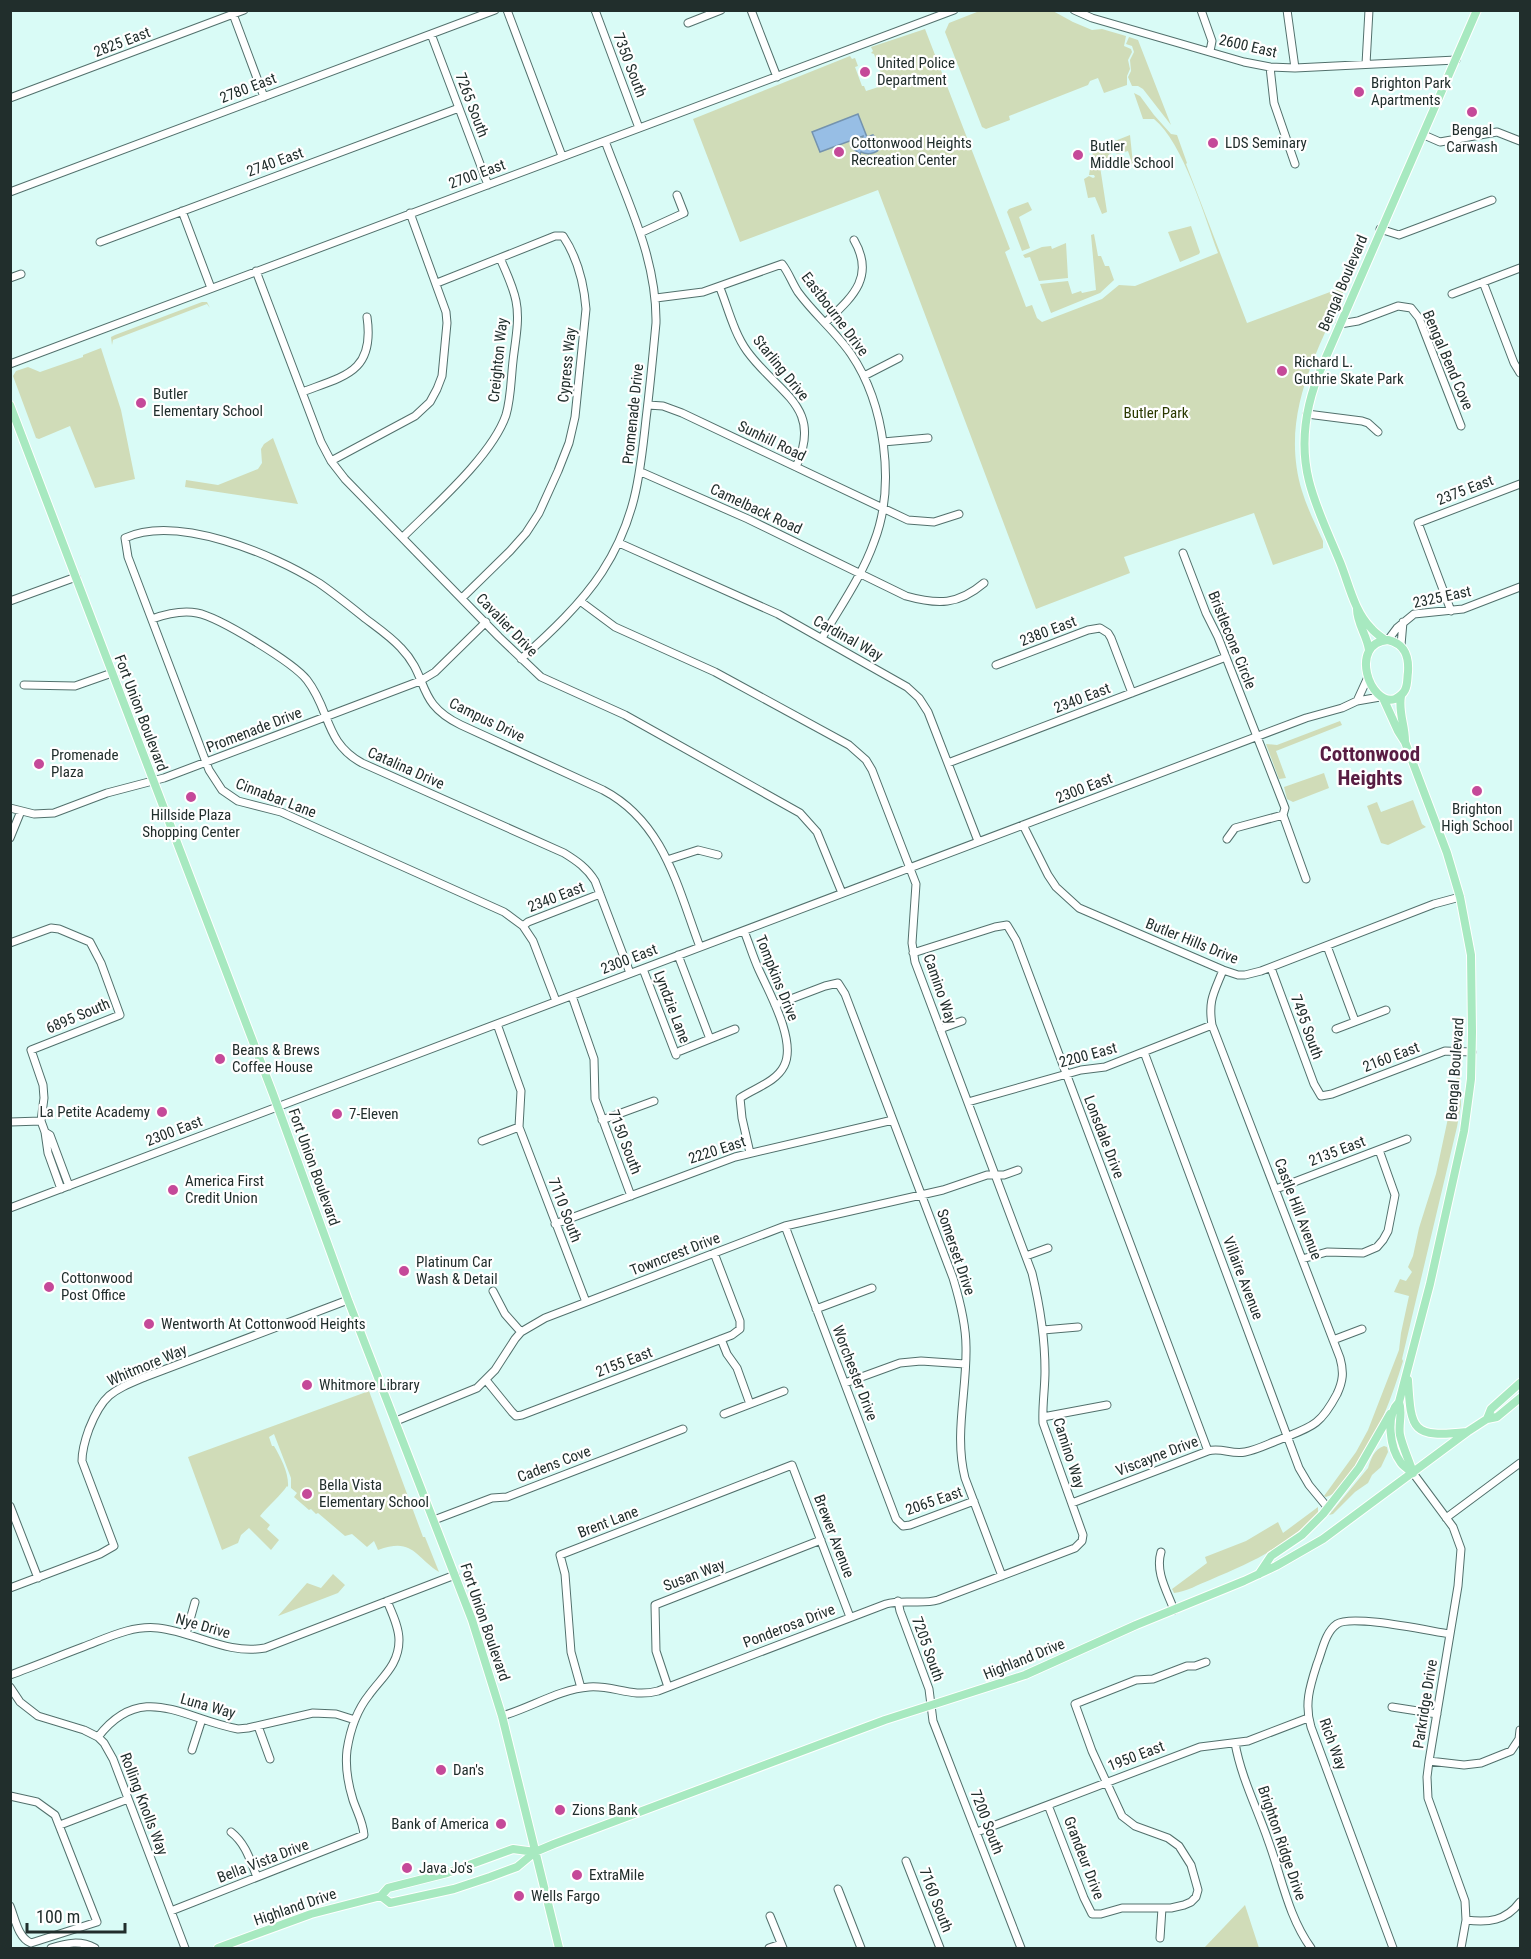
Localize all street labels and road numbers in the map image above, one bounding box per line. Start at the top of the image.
street label: 2825 East [91,23,153,61]
street label: 7350 South [610,30,650,100]
street label: 2600 East [1217,31,1279,61]
street label: 2780 East [217,69,279,107]
street label: 7265 South [452,70,492,140]
street label: 2740 East [244,143,306,181]
street label: 2700 East [446,155,508,193]
street label: Bengal Boulevard [1315,232,1371,334]
street label: Eastbourne Drive [798,269,872,359]
street label: Bengal Bend Cove [1419,307,1477,413]
street label: Creighton Way [485,317,511,403]
street label: Cypress Way [554,327,580,403]
street label: Starling Drive [749,332,813,404]
street label: Promenade Drive [619,363,647,465]
street label: Sunhill Road [735,417,809,465]
street label: 2375 East [1434,471,1496,509]
street label: Camelback Road [707,480,805,538]
street label: 2325 East [1411,582,1473,612]
street label: Bristlecone Circle [1204,588,1260,692]
street label: Cavalier Drive [472,590,542,660]
street label: Cardinal Way [810,611,886,665]
street label: 2380 East [1017,612,1079,650]
street label: Fort Union Boulevard [110,652,172,774]
street label: 2340 East [1051,679,1113,717]
street label: Campus Drive [446,694,528,746]
street label: Promenade Drive [204,704,304,756]
street label: Catalina Drive [365,743,447,793]
street label: 2300 East [1053,769,1115,807]
street label: Cinnabar Lane [233,774,319,822]
street label: 2340 East [525,878,587,916]
street label: Butler Hills Drive [1143,914,1241,968]
street label: Tompkins Drive [752,932,802,1024]
street label: 2300 East [598,940,660,978]
street label: Camino Way [920,951,960,1027]
street label: Lyndzie Lane [650,968,694,1046]
street label: 7495 South [1287,992,1327,1062]
street label: 6895 South [44,995,112,1037]
street label: Bengal Boulevard [1442,1017,1468,1121]
street label: 2160 East [1360,1038,1422,1076]
street label: 2200 East [1057,1039,1119,1071]
street label: Lonsdale Drive [1080,1093,1128,1181]
street label: Fort Union Boulevard [284,1106,344,1228]
street label: 7150 South [605,1107,645,1177]
street label: 2300 East [143,1112,205,1150]
street label: 2220 East [686,1132,748,1168]
street label: 2135 East [1306,1132,1368,1170]
street label: Castle Hill Avenue [1270,1156,1326,1262]
street label: 7110 South [545,1175,585,1245]
street label: Somerset Drive [933,1207,979,1297]
street label: Towncrest Drive [628,1229,722,1279]
street label: Villaire Avenue [1219,1234,1267,1322]
street label: Worchester Drive [829,1323,881,1423]
street label: Whitmore Way [104,1340,190,1390]
street label: 2155 East [593,1343,655,1381]
street label: Camino Way [1049,1415,1089,1491]
street label: Viscayne Drive [1113,1432,1201,1480]
street label: Cadens Cove [515,1442,593,1486]
street label: 2065 East [903,1483,965,1519]
street label: Brewer Avenue [810,1492,858,1580]
street label: Brent Lane [575,1502,641,1542]
street label: Susan Way [661,1555,727,1595]
street label: Fort Union Boulevard [456,1561,514,1683]
street label: Ponderosa Drive [741,1600,837,1652]
street label: Nye Drive [174,1610,232,1642]
street label: 7205 South [908,1614,948,1684]
street label: Highland Drive [981,1635,1067,1683]
street label: Parkridge Drive [1409,1658,1441,1750]
street label: Luna Way [178,1690,238,1722]
street label: Rich Way [1315,1716,1351,1772]
street label: 1950 East [1105,1737,1167,1775]
street label: Rolling Knolls Way [116,1750,172,1858]
street label: Brighton Ridge Drive [1254,1783,1310,1903]
street label: 7200 South [967,1787,1007,1857]
street label: Grandeur Drive [1060,1814,1108,1902]
street label: Bella Vista Drive [215,1835,311,1887]
street label: 7160 South [916,1865,956,1935]
street label: Highland Drive [251,1884,339,1930]

